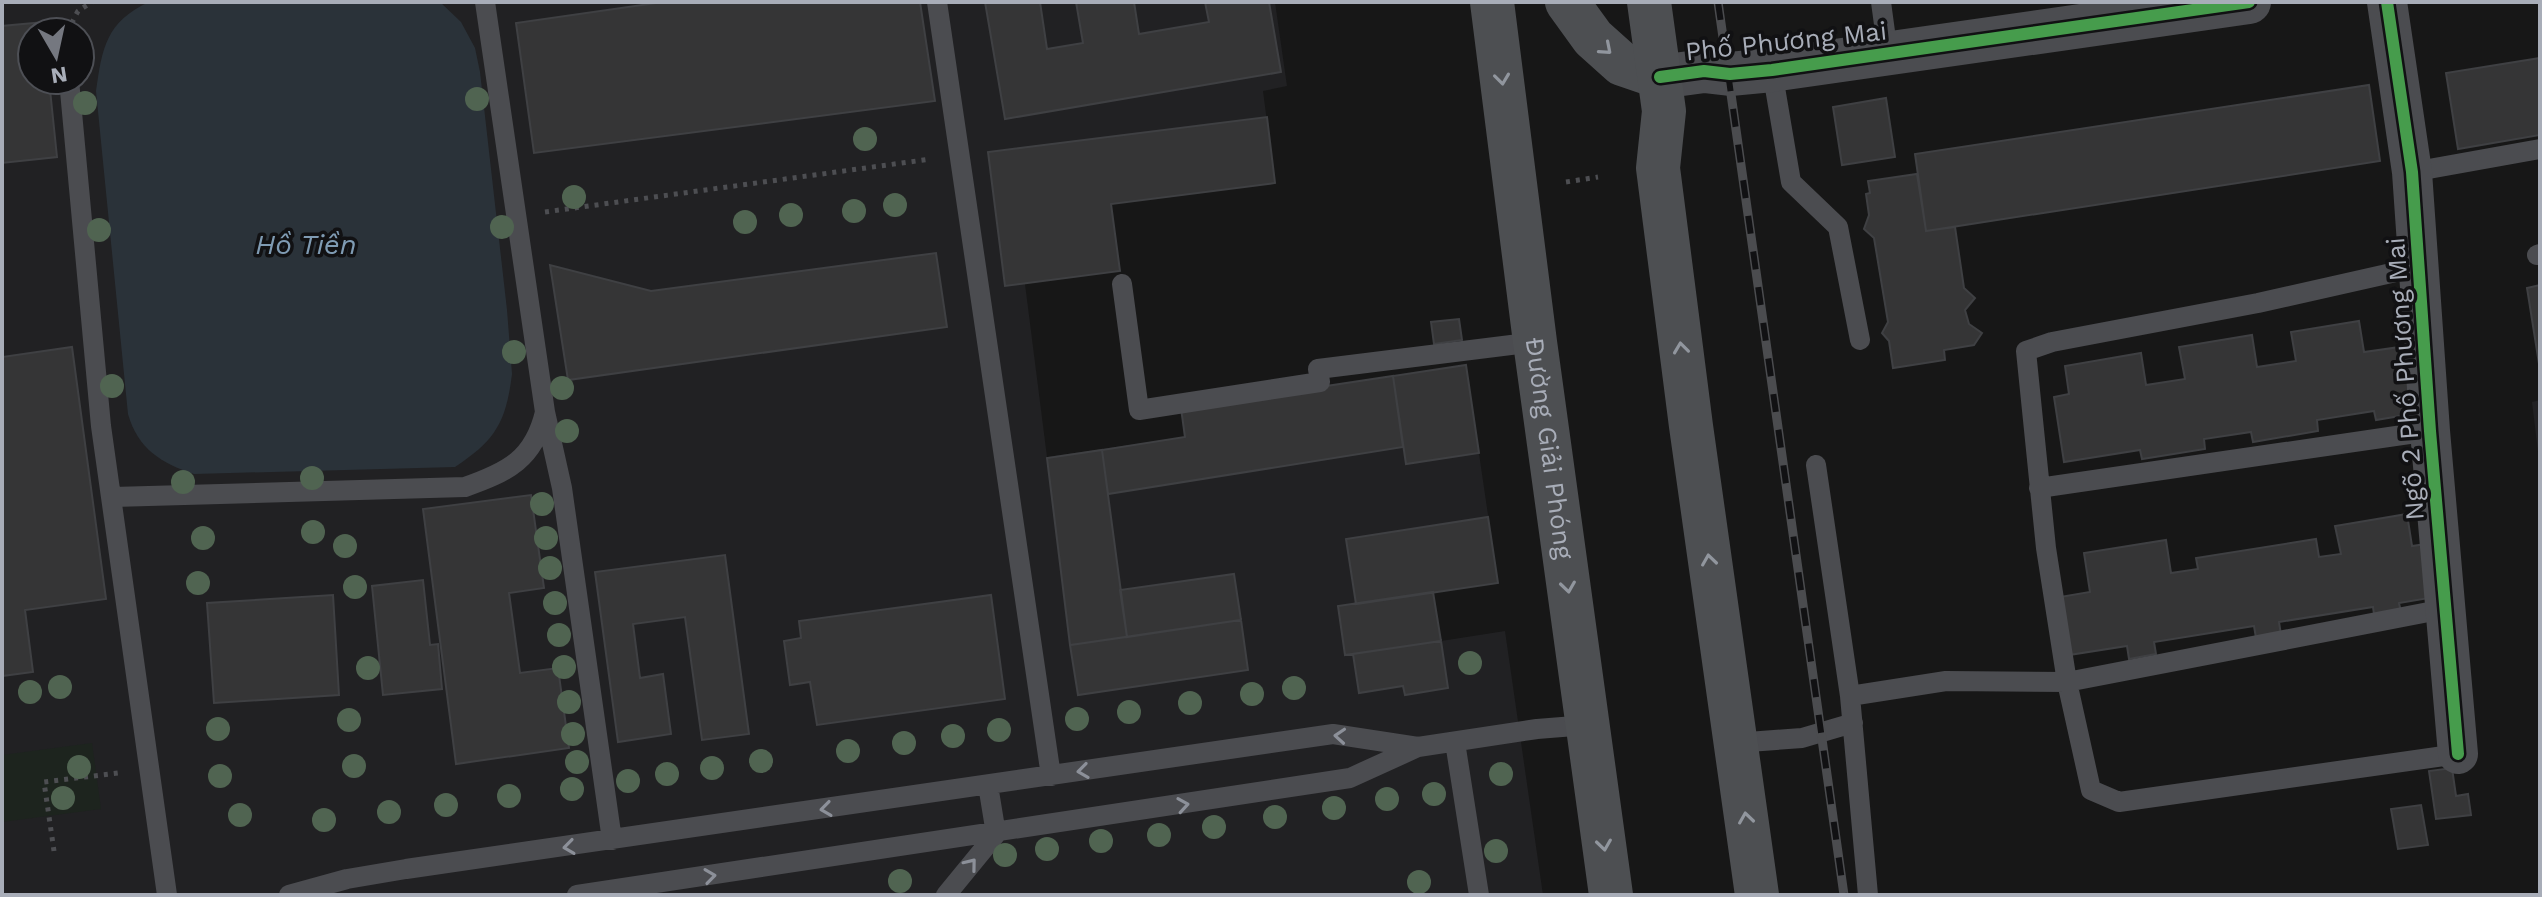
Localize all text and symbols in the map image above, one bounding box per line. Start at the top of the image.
street label: Phố Phương Mai [1684,15,1888,67]
north arrow [16,16,96,96]
one-way arrow [1596,40,1611,54]
text: N [49,62,69,89]
one-way arrow [1493,73,1510,86]
water label: Hồ Tiền [255,228,357,261]
street label: Ngõ 2 Phố Phương Mai [2380,236,2430,522]
street label: Đường Giải Phóng [1520,336,1580,561]
one-way arrow [1673,341,1690,355]
one-way arrow [1701,553,1718,566]
one-way arrow [1559,580,1576,594]
one-way arrow [1334,728,1347,745]
one-way arrow [1076,762,1090,779]
one-way arrow [1176,797,1190,814]
one-way arrow [819,800,833,817]
one-way arrow [1738,811,1755,825]
one-way arrow [562,838,576,855]
one-way arrow [1595,838,1612,851]
one-way arrow [961,859,975,874]
one-way arrow [703,868,717,885]

